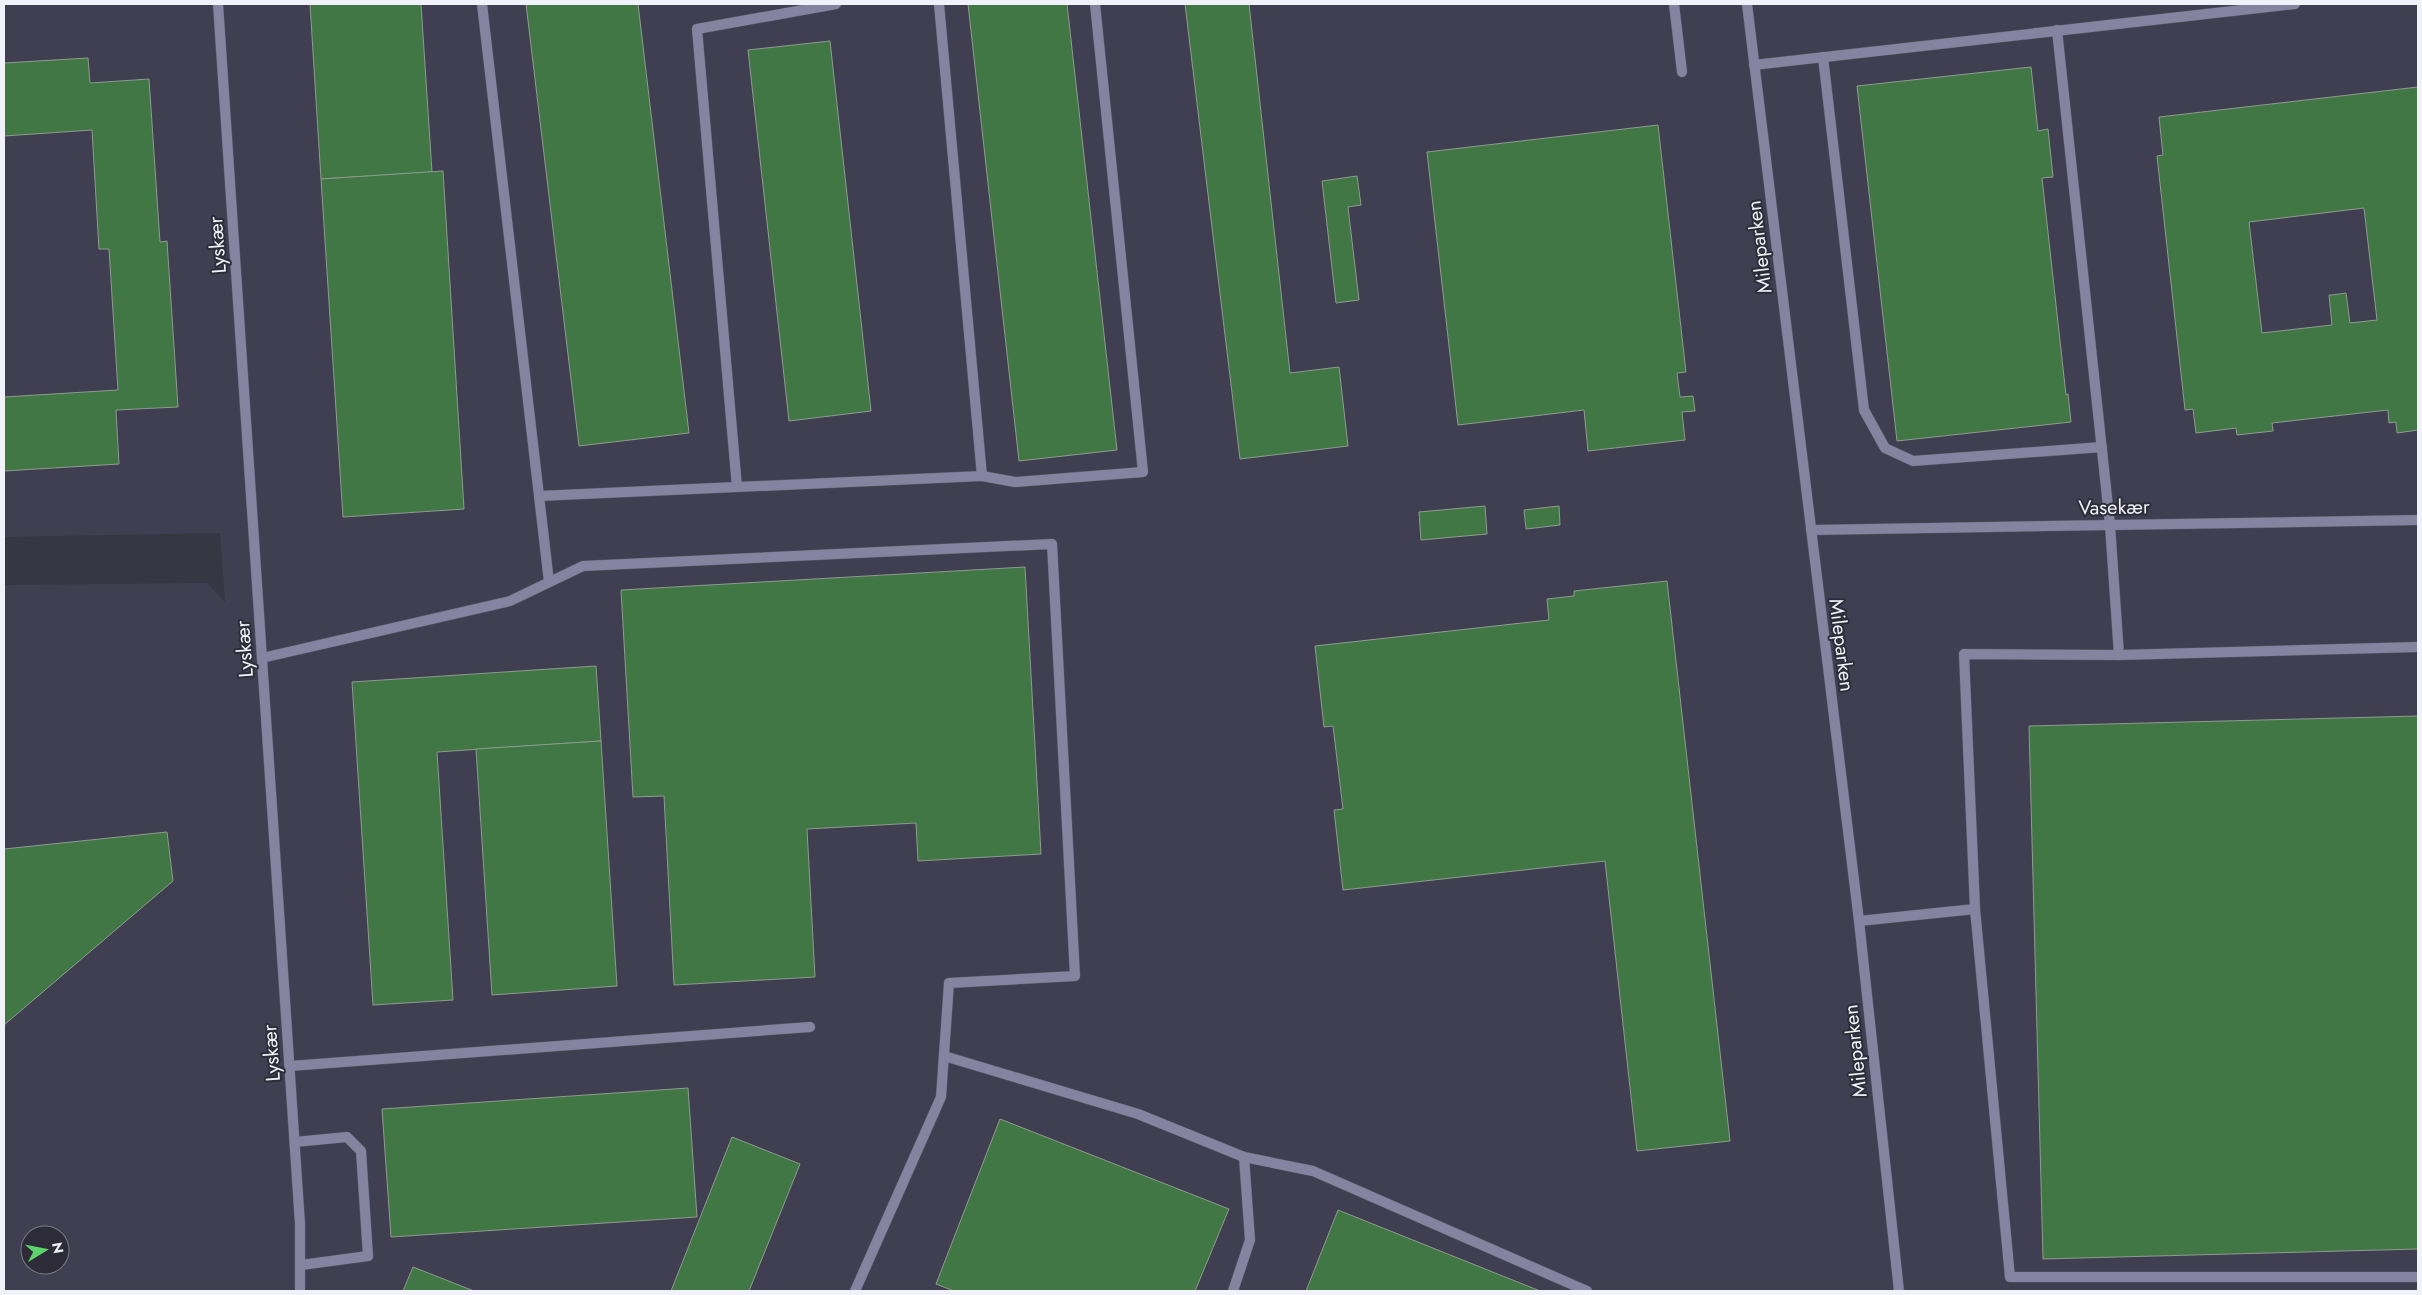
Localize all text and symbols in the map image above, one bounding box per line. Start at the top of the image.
street label: Mileparken [1739,199,1780,295]
street label: Lyskær [201,215,234,274]
street label: Vasekær [2078,492,2150,523]
street label: Mileparken [1821,597,1862,693]
street label: Lyskær [228,619,261,678]
street label: Mileparken [1836,1003,1875,1099]
street label: Lyskær [255,1023,288,1082]
north arrow [20,1225,70,1275]
text: N [47,1241,69,1255]

